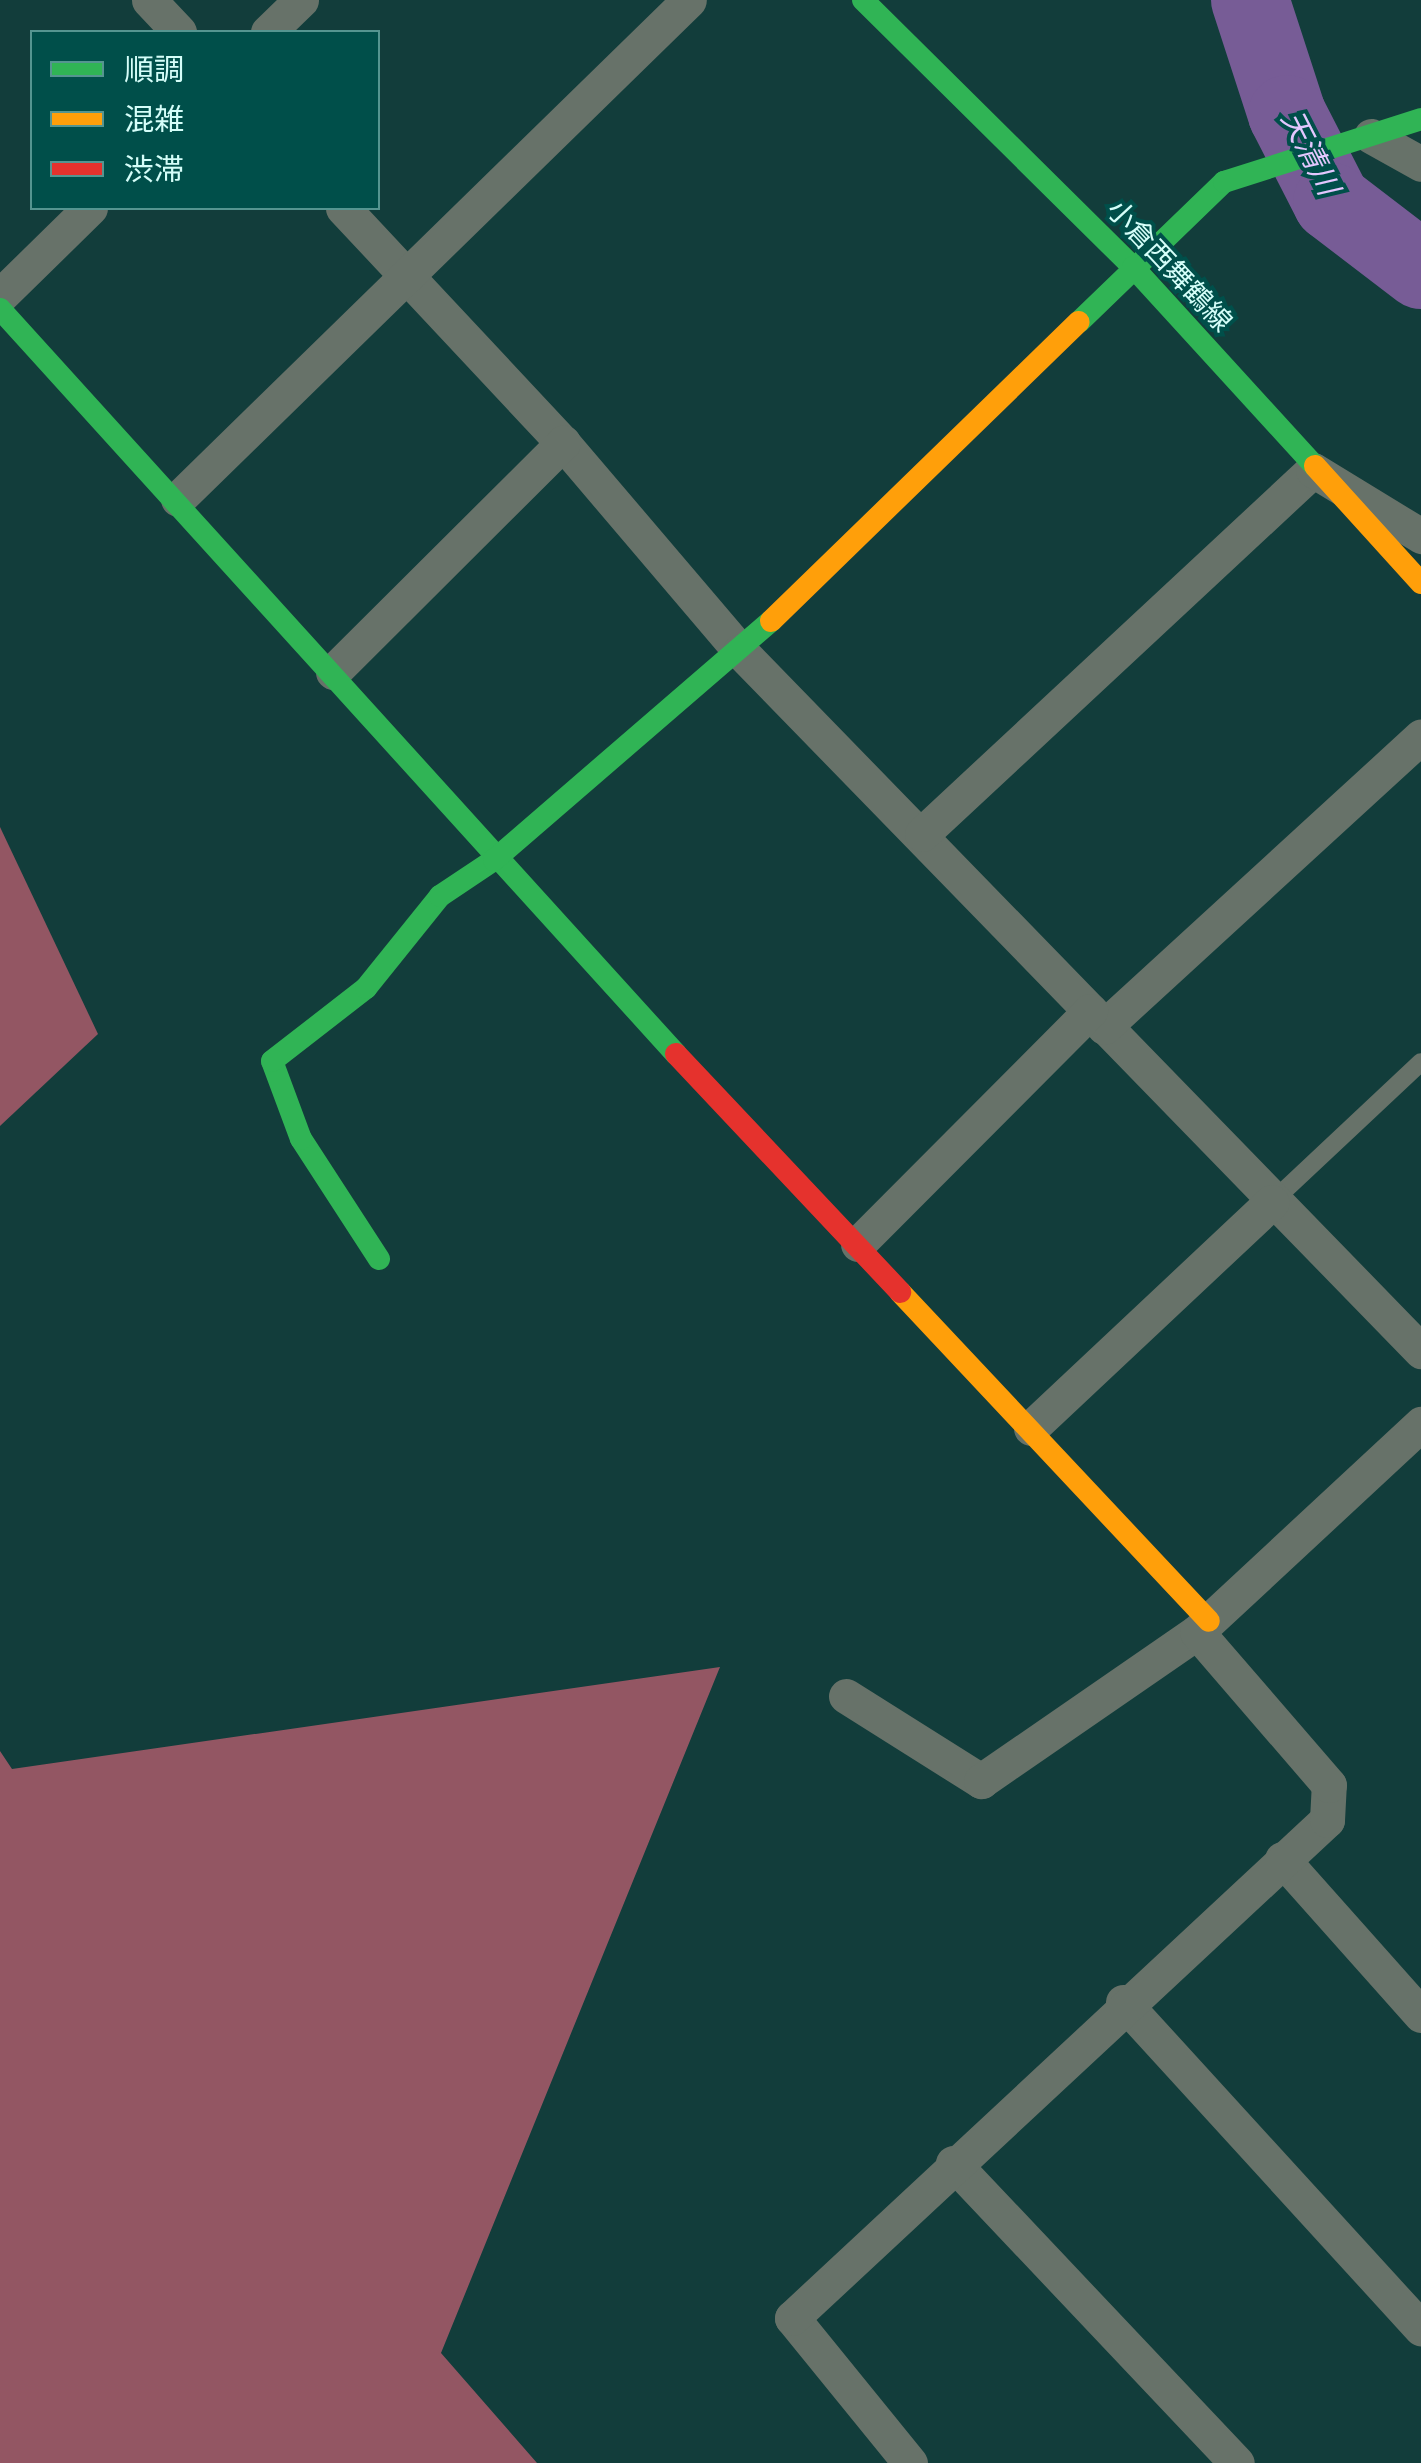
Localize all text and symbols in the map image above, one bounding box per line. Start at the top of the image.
legend [30,30,380,210]
text: 順調 [124,48,184,91]
text: 混雑 [124,98,184,141]
water label: 天清川 [1274,105,1346,201]
text: 渋滞 [124,148,184,191]
street label: 小倉西舞鶴線 [1099,193,1239,339]

